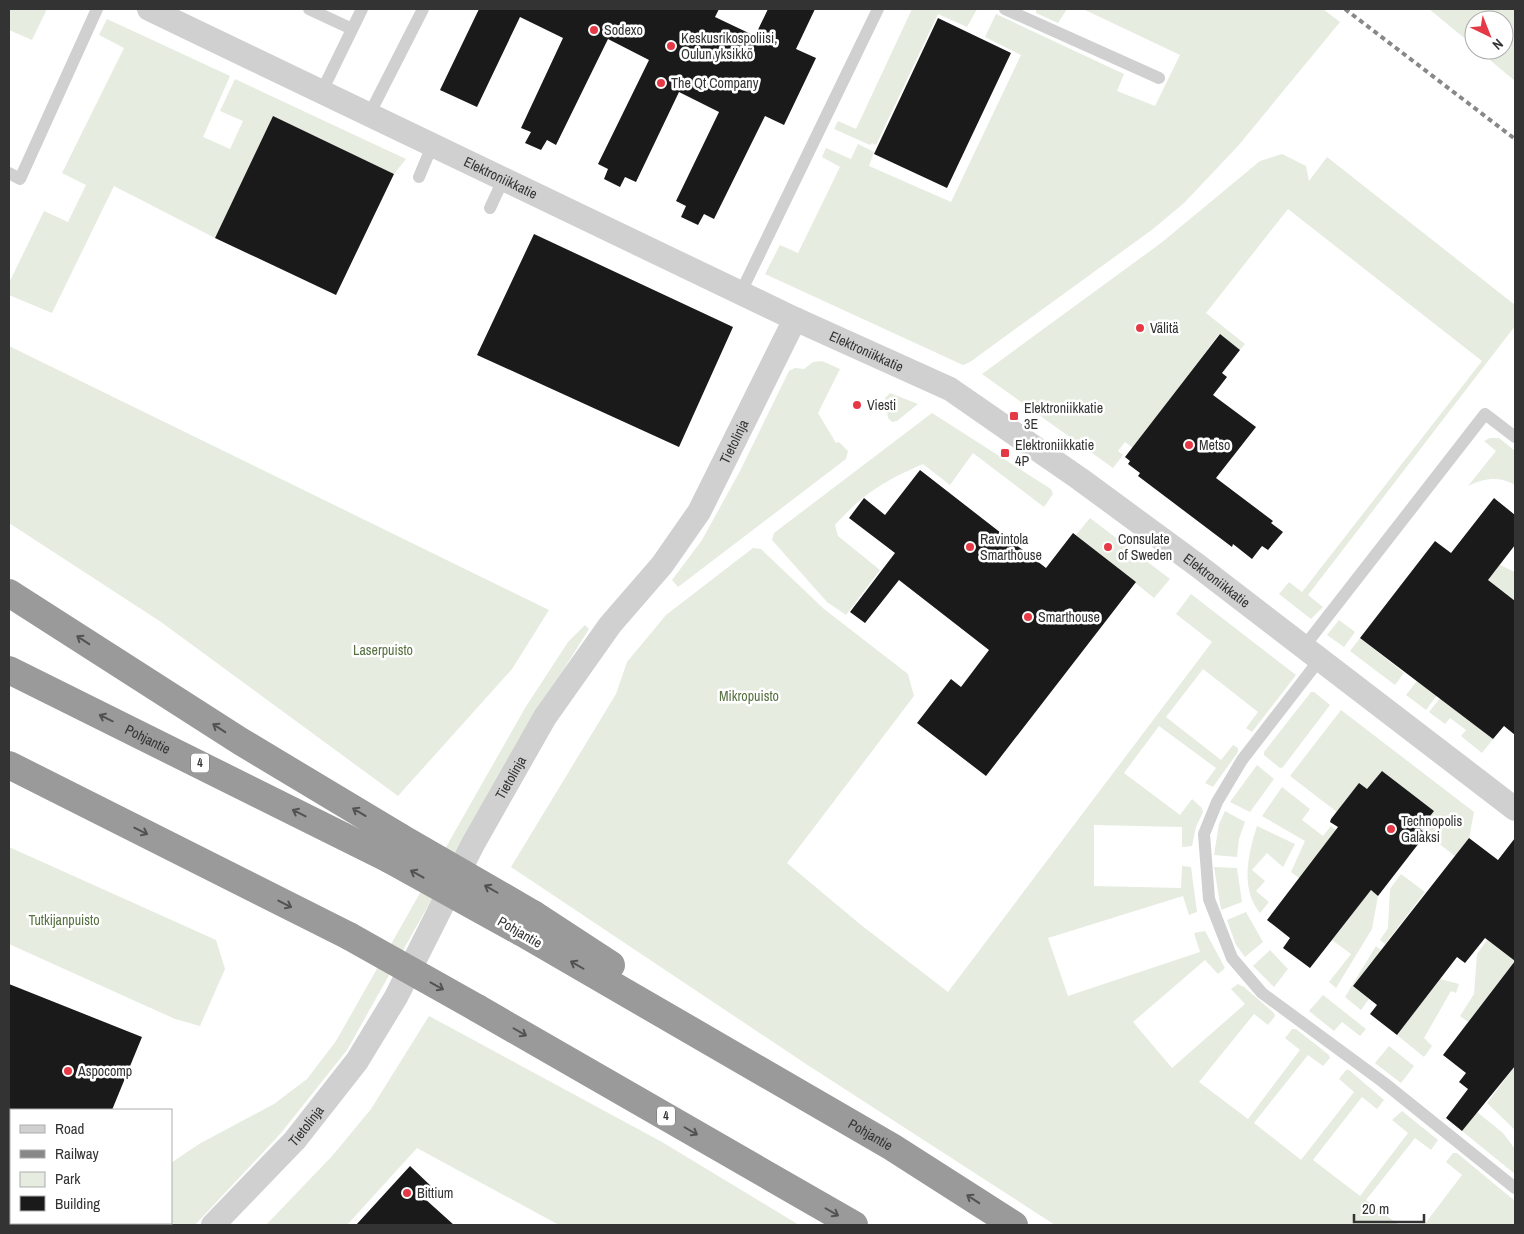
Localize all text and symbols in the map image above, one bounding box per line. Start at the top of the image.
north arrow [1464,10,1514,60]
place label: Sodexo [604,21,643,39]
marker: Sodexo [588,24,600,36]
place label: Keskusrikospoliisi, Oulun yksikkö [681,29,777,63]
text: N [1489,35,1507,54]
marker: Keskusrikospoliisi, Oulun yksikkö [665,40,677,52]
place label: The Qt Company [671,74,759,92]
marker: The Qt Company [655,77,667,89]
street label: Elektroniikkatie [461,152,540,203]
place label: Välitä [1150,319,1179,337]
marker: Välitä [1134,322,1146,334]
street label: Elektroniikkatie [827,327,906,376]
place label: Viesti [867,396,896,414]
marker: Viesti [851,399,863,411]
place label: Elektroniikkatie 3E [1024,399,1103,433]
marker: Elektroniikkatie 3E [1008,410,1020,422]
street label: Tietolinja [715,416,753,467]
place label: Elektroniikkatie 4P [1015,436,1094,470]
place label: Metso [1199,436,1230,454]
marker: Metso [1183,439,1195,451]
marker: Elektroniikkatie 4P [999,447,1011,459]
place label: Ravintola Smarthouse [980,530,1042,564]
place label: Consulate of Sweden [1118,530,1172,564]
marker: Ravintola Smarthouse [964,541,976,553]
marker: Consulate of Sweden [1102,541,1114,553]
street label: Elektroniikkatie [1180,549,1254,612]
place label: Smarthouse [1038,608,1100,626]
marker: Smarthouse [1022,611,1034,623]
one-way arrow [76,635,90,645]
park label: Laserpuisto [353,641,413,659]
park label: Mikropuisto [719,687,779,705]
one-way arrow [99,713,114,722]
street label: Pohjantie [122,720,174,758]
one-way arrow [213,723,227,733]
street label: Tietolinja [491,752,530,803]
road number: 4 [191,754,209,772]
one-way arrow [352,807,366,817]
one-way arrow [292,808,307,817]
place label: Technopolis Galaksi [1401,812,1463,846]
marker: Technopolis Galaksi [1385,823,1397,835]
one-way arrow [133,826,148,836]
one-way arrow [410,869,425,879]
one-way arrow [484,884,498,894]
one-way arrow [278,899,293,909]
park label: Tutkijanpuisto [28,911,100,929]
street label: Pohjantie [494,912,546,952]
one-way arrow [570,959,584,969]
one-way arrow [429,981,444,991]
one-way arrow [512,1028,526,1038]
place label: Aspocomp [77,1062,132,1080]
marker: Aspocomp [62,1065,74,1077]
street label: Tietolinja [285,1101,328,1150]
road number: 4 [657,1106,675,1126]
legend [10,1109,172,1224]
street label: Pohjantie [845,1115,896,1155]
text: Road [55,1118,84,1139]
one-way arrow [683,1126,697,1136]
text: Railway [55,1143,100,1164]
text: Park [55,1168,81,1189]
place label: Bittium [417,1184,453,1202]
marker: Bittium [401,1187,413,1199]
scale bar [1354,1192,1424,1224]
text: Building [55,1193,100,1214]
one-way arrow [966,1194,980,1204]
text: 20 m [1362,1198,1389,1219]
one-way arrow [824,1207,838,1217]

